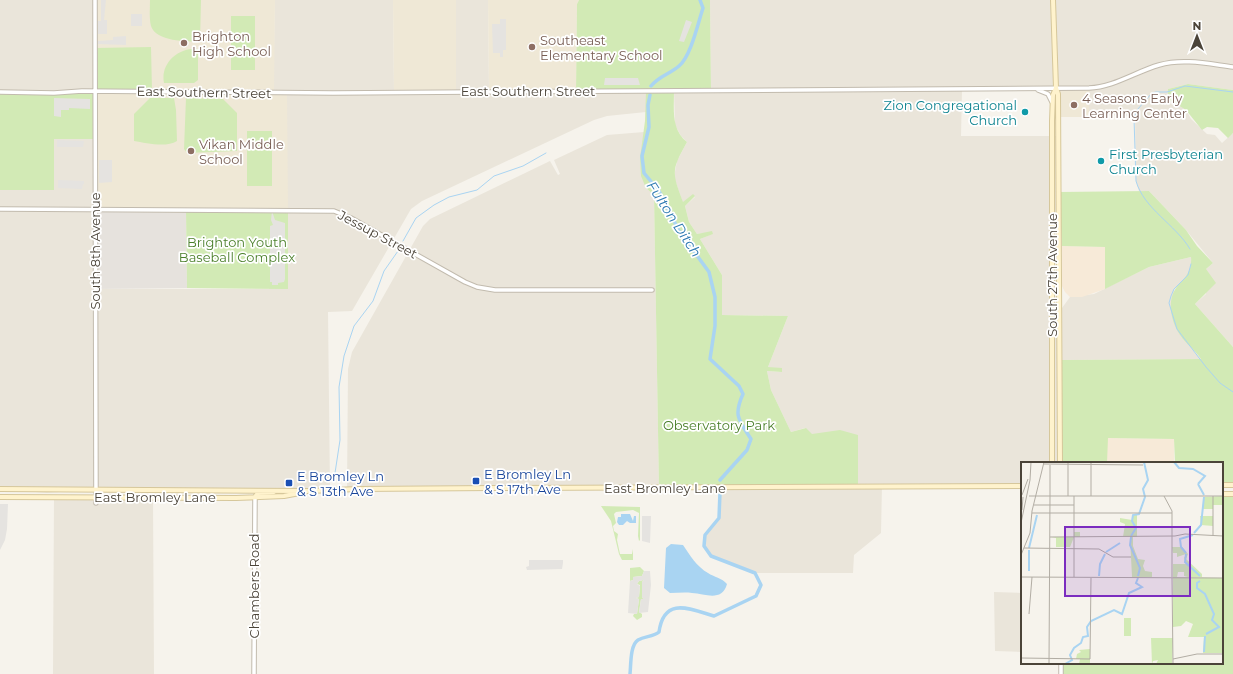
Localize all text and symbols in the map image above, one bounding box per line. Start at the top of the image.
north arrow [1177,16,1217,56]
text: N [1193,19,1201,33]
place label: Brighton High School [192,28,271,59]
place label: Southeast Elementary School [540,32,663,63]
marker: Brighton High School [179,38,189,48]
marker: Southeast Elementary School [527,42,537,52]
street label: East Southern Street [137,83,271,101]
street label: East Southern Street [461,83,595,99]
place label: 4 Seasons Early Learning Center [1082,90,1187,121]
place label: Zion Congregational Church [884,97,1017,128]
marker: 4 Seasons Early Learning Center [1069,100,1079,110]
marker: Zion Congregational Church [1020,107,1030,117]
place label: Vikan Middle School [199,136,284,167]
marker: Vikan Middle School [186,146,196,156]
place label: First Presbyterian Church [1109,146,1223,177]
marker: First Presbyterian Church [1096,156,1106,166]
water label: Fulton Ditch [643,178,705,260]
street label: South 8th Avenue [87,192,103,310]
street label: Jessup Street [335,206,420,262]
street label: South 27th Avenue [1044,213,1060,337]
park label: Brighton Youth Baseball Complex [179,234,295,265]
park label: Observatory Park [663,417,775,433]
inset map [1021,462,1223,664]
place label: E Bromley Ln & S 17th Ave [484,466,571,497]
place label: E Bromley Ln & S 13th Ave [297,468,384,499]
marker: E Bromley Ln & S 17th Ave [471,476,481,486]
marker: E Bromley Ln & S 13th Ave [284,478,294,488]
street label: East Bromley Lane [604,480,726,496]
street label: East Bromley Lane [94,489,216,505]
street label: Chambers Road [246,533,262,639]

